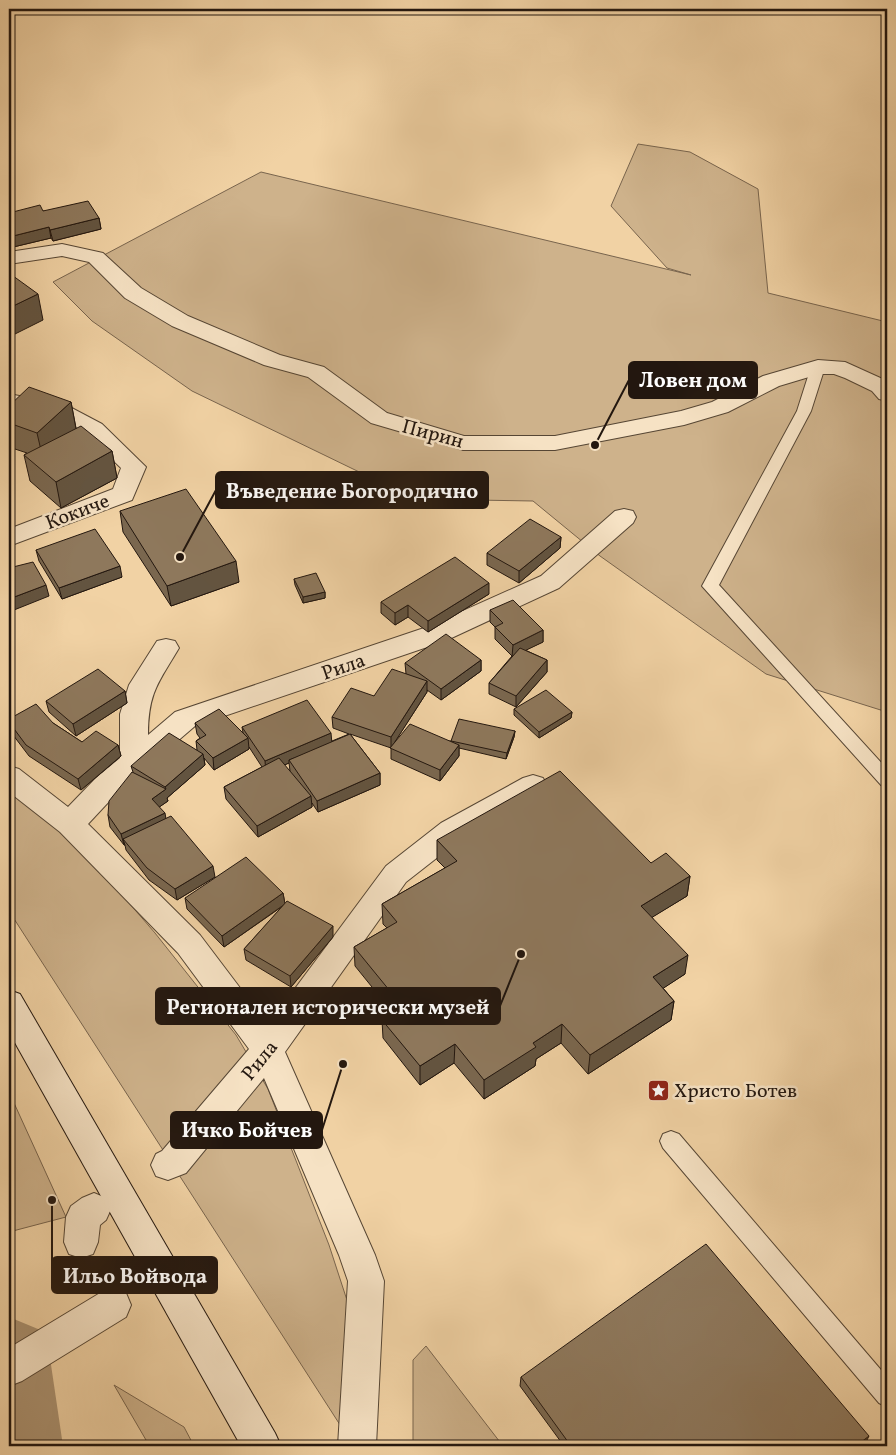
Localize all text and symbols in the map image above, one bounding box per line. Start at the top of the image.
callout: Ловен дом [629,362,757,398]
text: Ловен дом [639,367,747,396]
street label: Пирин [399,413,466,457]
callout: Въведение Богородично [216,472,488,508]
text: Въведение Богородично [226,478,478,507]
street label: Кокиче [42,488,114,538]
street label: Рила [318,647,369,688]
callout: Регионален исторически музей [156,988,500,1024]
text: Регионален исторически музей [166,994,490,1023]
street label: Рила [236,1035,286,1087]
place icon: Христо Ботев [646,1078,670,1102]
place label: Христо Ботев [674,1078,797,1106]
callout: Ичко Бойчев [171,1112,322,1148]
text: Ичко Бойчев [181,1117,313,1146]
callout: Ильо Войвода [52,1257,217,1293]
text: Ильо Войвода [63,1263,207,1292]

